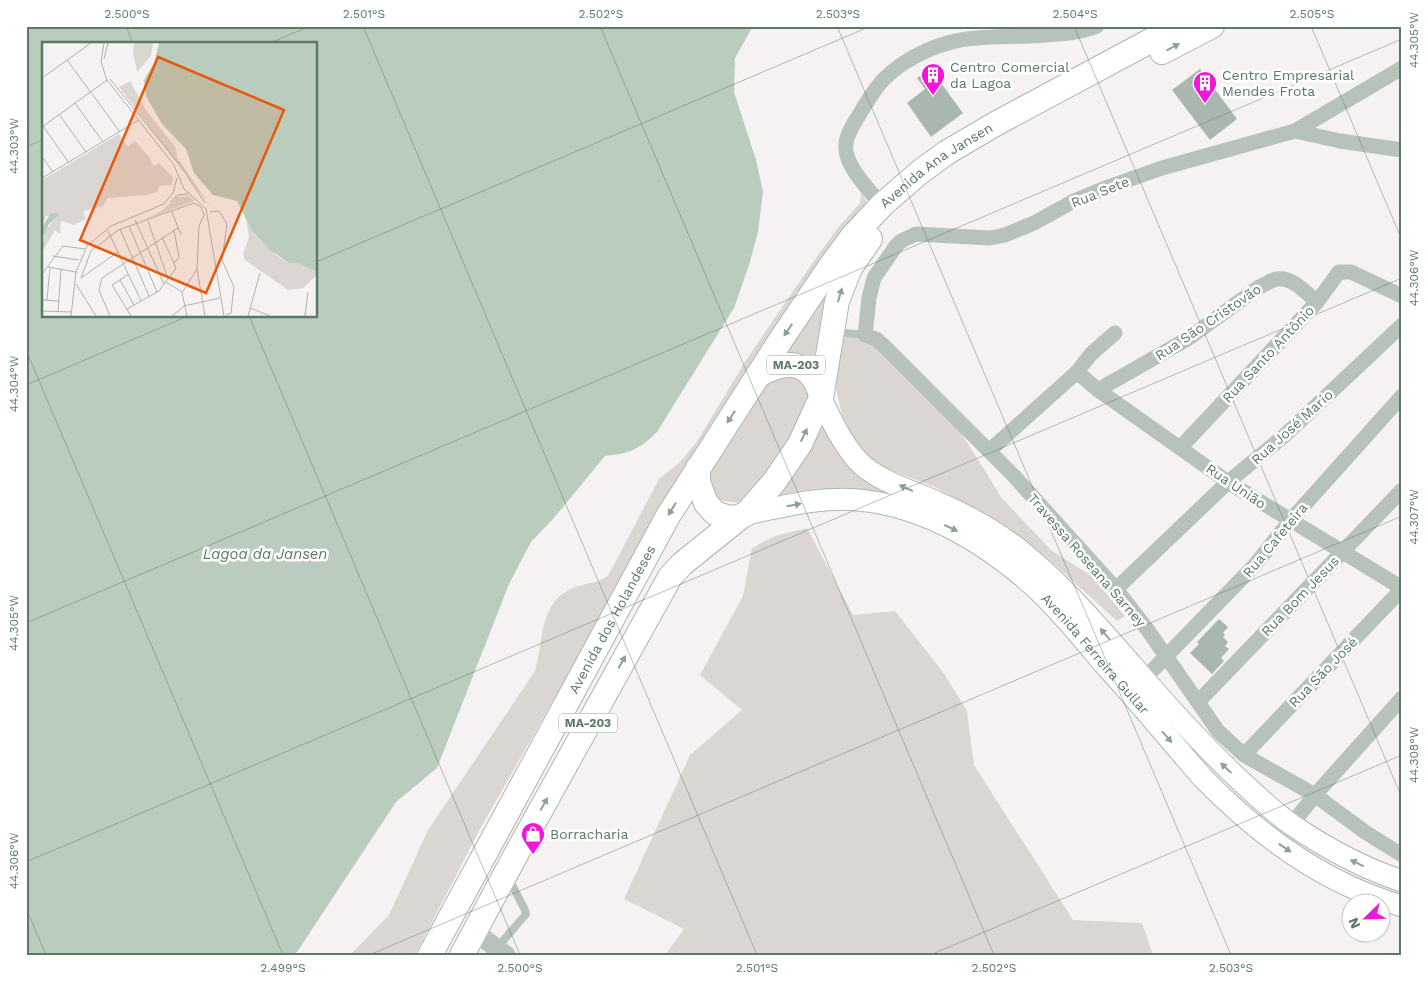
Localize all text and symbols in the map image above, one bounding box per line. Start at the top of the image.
text: 2.500°S [104,7,150,21]
text: 2.501°S [343,7,385,21]
text: 2.502°S [579,7,623,21]
text: 2.503°S [816,7,860,21]
text: 2.504°S [1052,7,1098,21]
text: 2.505°S [1290,7,1334,21]
text: 44.305°W [1407,11,1421,68]
inset map [42,42,318,318]
one-way arrow [1166,43,1180,51]
place label: Centro Comercial da Lagoa [950,59,1070,91]
building icon: Centro Comercial da Lagoa [920,62,946,96]
place label: Centro Empresarial Mendes Frota [1222,67,1355,99]
building icon: Centro Empresarial Mendes Frota [1192,70,1218,104]
text: 44.303°W [7,118,21,174]
street label: Avenida Ana Jansen [877,119,996,211]
street label: Rua Sete [1069,173,1131,211]
text: 44.306°W [1407,249,1421,306]
street label: Rua São Cristovão [1152,281,1264,363]
one-way arrow [836,288,844,303]
street label: Rua Santo Antônio [1219,302,1317,406]
one-way arrow [783,323,793,336]
text: 44.304°W [7,355,21,412]
road number: MA-203 [767,356,825,374]
street label: Rua José Mario [1248,386,1336,468]
one-way arrow [726,410,736,423]
one-way arrow [800,428,808,442]
street label: Rua União [1203,460,1269,512]
one-way arrow [899,484,913,492]
text: 44.307°W [1407,489,1421,545]
street label: Travessa Roseana Sarney [1025,490,1150,630]
one-way arrow [786,500,802,508]
street label: Rua Cafeteira [1239,500,1311,580]
one-way arrow [668,503,677,516]
one-way arrow [944,525,958,533]
street label: Avenida dos Holandeses [565,542,659,696]
water label: Lagoa da Jansen [203,545,327,563]
street label: Rua Bom Jesus [1258,553,1342,639]
street label: Avenida Ferreira Gullar [1038,590,1153,718]
text: 44.305°W [7,594,21,651]
one-way arrow [1099,629,1111,641]
street label: Rua São José [1285,634,1361,710]
one-way arrow [618,655,627,669]
road number: MA-203 [559,714,617,732]
text: 44.308°W [1407,726,1421,783]
one-way arrow [1162,730,1173,743]
one-way arrow [1220,762,1232,774]
one-way arrow [540,797,548,811]
shop icon: Borracharia [520,821,546,855]
place label: Borracharia [550,826,629,842]
text: 44.306°W [7,832,21,889]
one-way arrow [1278,843,1292,853]
one-way arrow [1350,858,1364,866]
north arrow [1340,894,1390,944]
text: N [1345,915,1363,931]
text: 2.499°S [260,961,306,975]
text: 2.500°S [497,961,543,975]
text: 2.501°S [736,961,778,975]
text: 2.502°S [972,961,1016,975]
text: 2.503°S [1209,961,1253,975]

